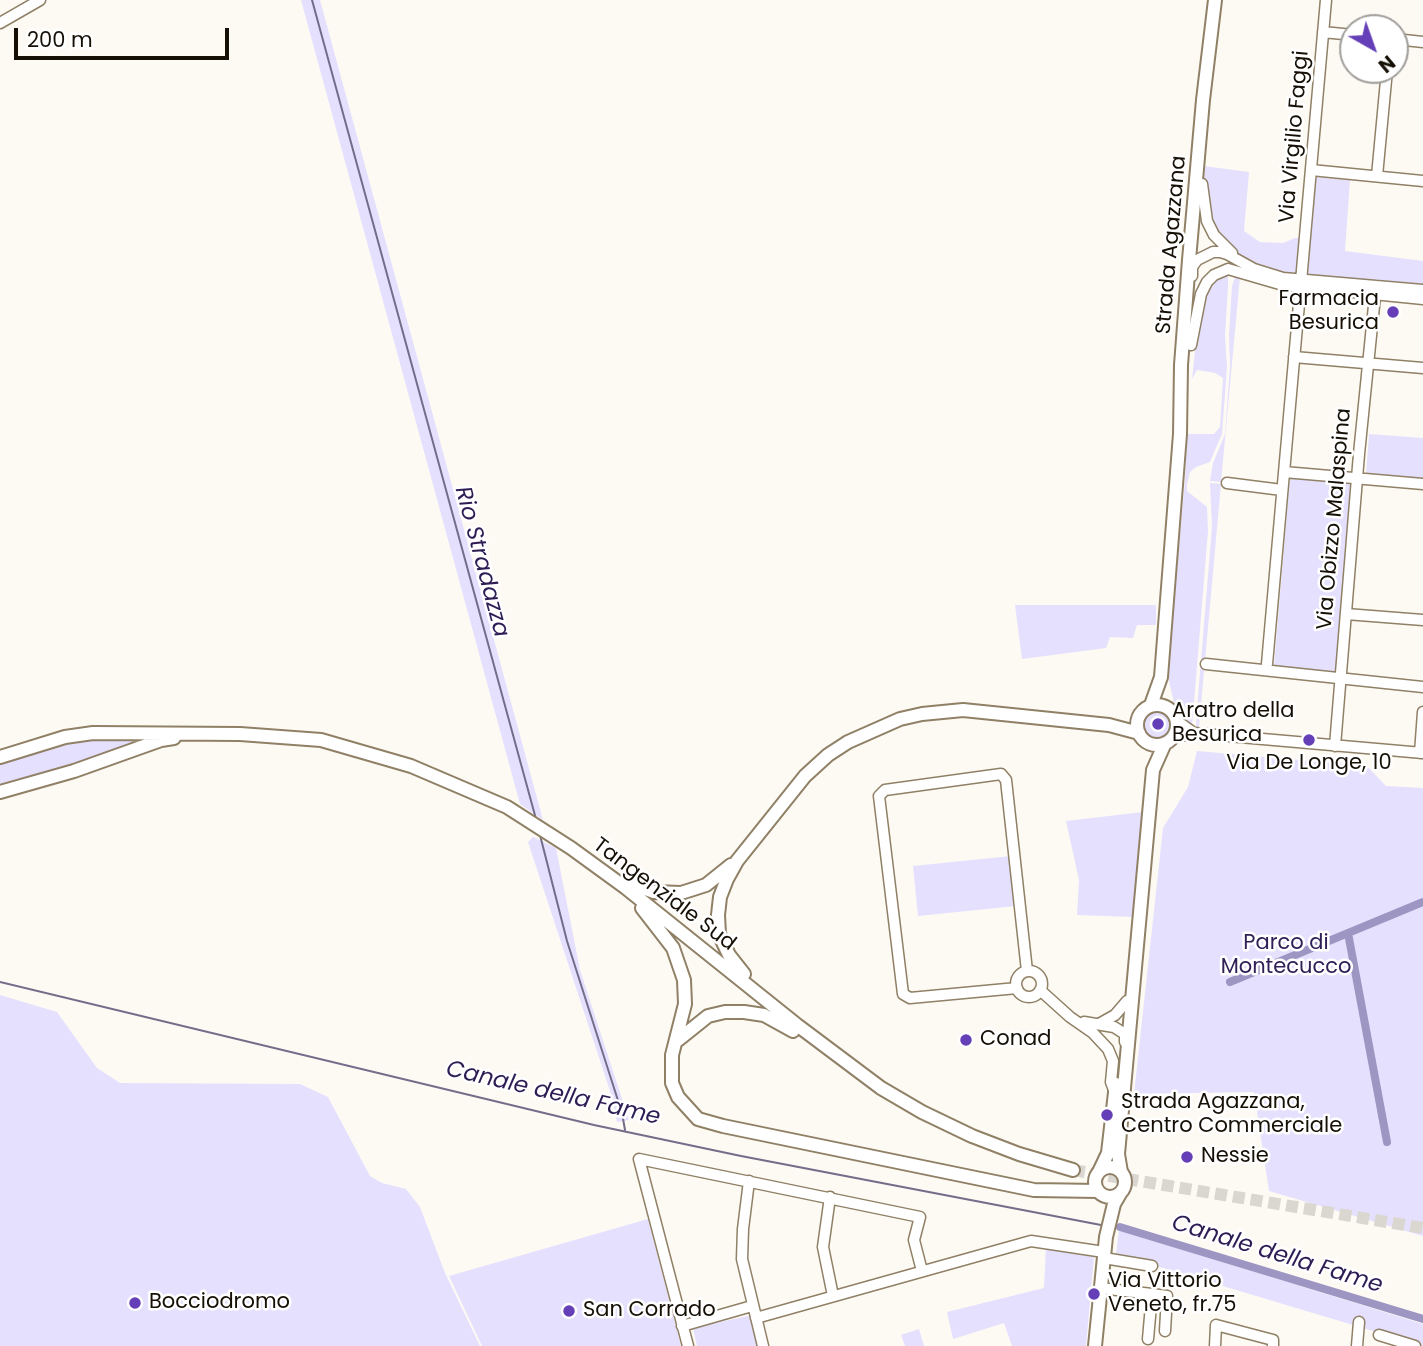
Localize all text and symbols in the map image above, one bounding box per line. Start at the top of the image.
scale bar [18,14,233,58]
north arrow [1339,14,1409,84]
text: 200 m [27,25,93,54]
text: N [1372,49,1401,79]
street label: Via Virgilio Faggi [1275,50,1315,224]
street label: Strada Agazzana [1152,154,1192,336]
place label: Farmacia Besurica [1278,287,1379,337]
marker: Farmacia Besurica [1385,304,1401,320]
street label: Via Obizzo Malaspina [1313,407,1357,631]
water label: Rio Stradazza [448,484,514,640]
place label: Aratro della Besurica [1172,699,1294,749]
marker: Aratro della Besurica [1150,716,1166,732]
marker: Via De Longe, 10 [1301,732,1317,748]
place label: Via De Longe, 10 [1226,751,1392,777]
street label: Tangenziale Sud [588,833,740,957]
park label: Parco di Montecucco [1221,931,1351,981]
place label: Conad [980,1027,1051,1053]
marker: Conad [958,1032,974,1048]
water label: Canale della Fame [443,1056,663,1132]
place label: Strada Agazzana, Centro Commerciale [1121,1090,1342,1140]
marker: Strada Agazzana, Centro Commerciale [1099,1107,1115,1123]
place label: Nessie [1201,1144,1269,1170]
marker: Nessie [1179,1149,1195,1165]
water label: Canale della Fame [1168,1210,1386,1300]
place label: Via Vittorio Veneto, fr.75 [1108,1269,1236,1319]
marker: Via Vittorio Veneto, fr.75 [1086,1286,1102,1302]
place label: Bocciodromo [149,1290,290,1316]
marker: Bocciodromo [127,1295,143,1311]
place label: San Corrado [583,1298,716,1324]
marker: San Corrado [561,1303,577,1319]

